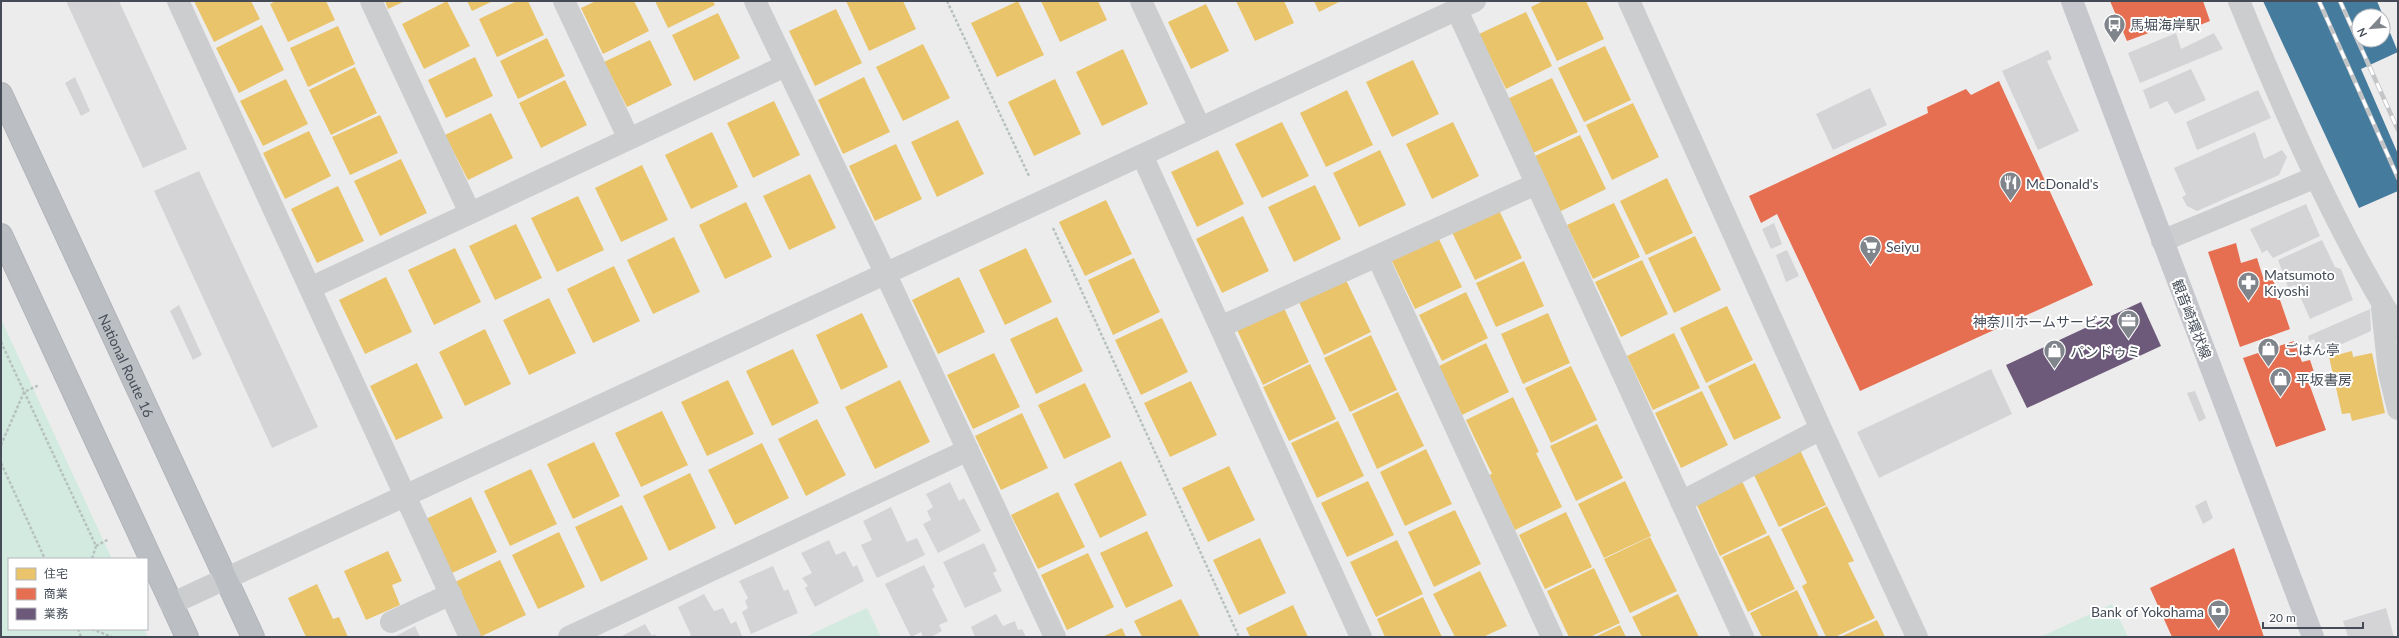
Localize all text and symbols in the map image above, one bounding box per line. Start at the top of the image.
north arrow [2351,8,2391,48]
bus stop icon: 馬堀海岸駅 [2102,11,2128,44]
place label: 馬堀海岸駅 [2130,16,2200,33]
text: N [2354,26,2369,39]
restaurant icon: McDonald's [1997,170,2023,203]
place label: McDonald's [2026,175,2099,192]
supermarket icon: Seiyu [1858,233,1884,266]
place label: Seiyu [1886,238,1919,255]
place label: Matsumoto Kiyoshi [2264,266,2335,299]
pharmacy icon: Matsumoto Kiyoshi [2236,269,2262,302]
street label: 観音崎環状線 [2169,277,2215,361]
office icon: 神奈川ホームサービス [2115,308,2141,341]
street label: National Route 16 [96,311,158,420]
place label: 神奈川ホームサービス [1972,313,2112,330]
shop icon: ごはん亭 [2255,336,2281,369]
shop icon: パンドゥミ [2042,338,2068,371]
place label: ごはん亭 [2284,341,2340,358]
place label: パンドゥミ [2070,343,2141,360]
shop icon: 平坂書房 [2268,366,2294,399]
place label: 平坂書房 [2296,371,2352,388]
legend [8,558,148,630]
text: 住宅 [44,566,68,581]
text: 商業 [44,586,68,601]
bank icon: Bank of Yokohama [2206,598,2232,631]
place label: Bank of Yokohama [2091,603,2204,620]
scale bar [2263,604,2363,630]
text: 業務 [44,606,68,621]
text: 20 m [2269,610,2296,625]

